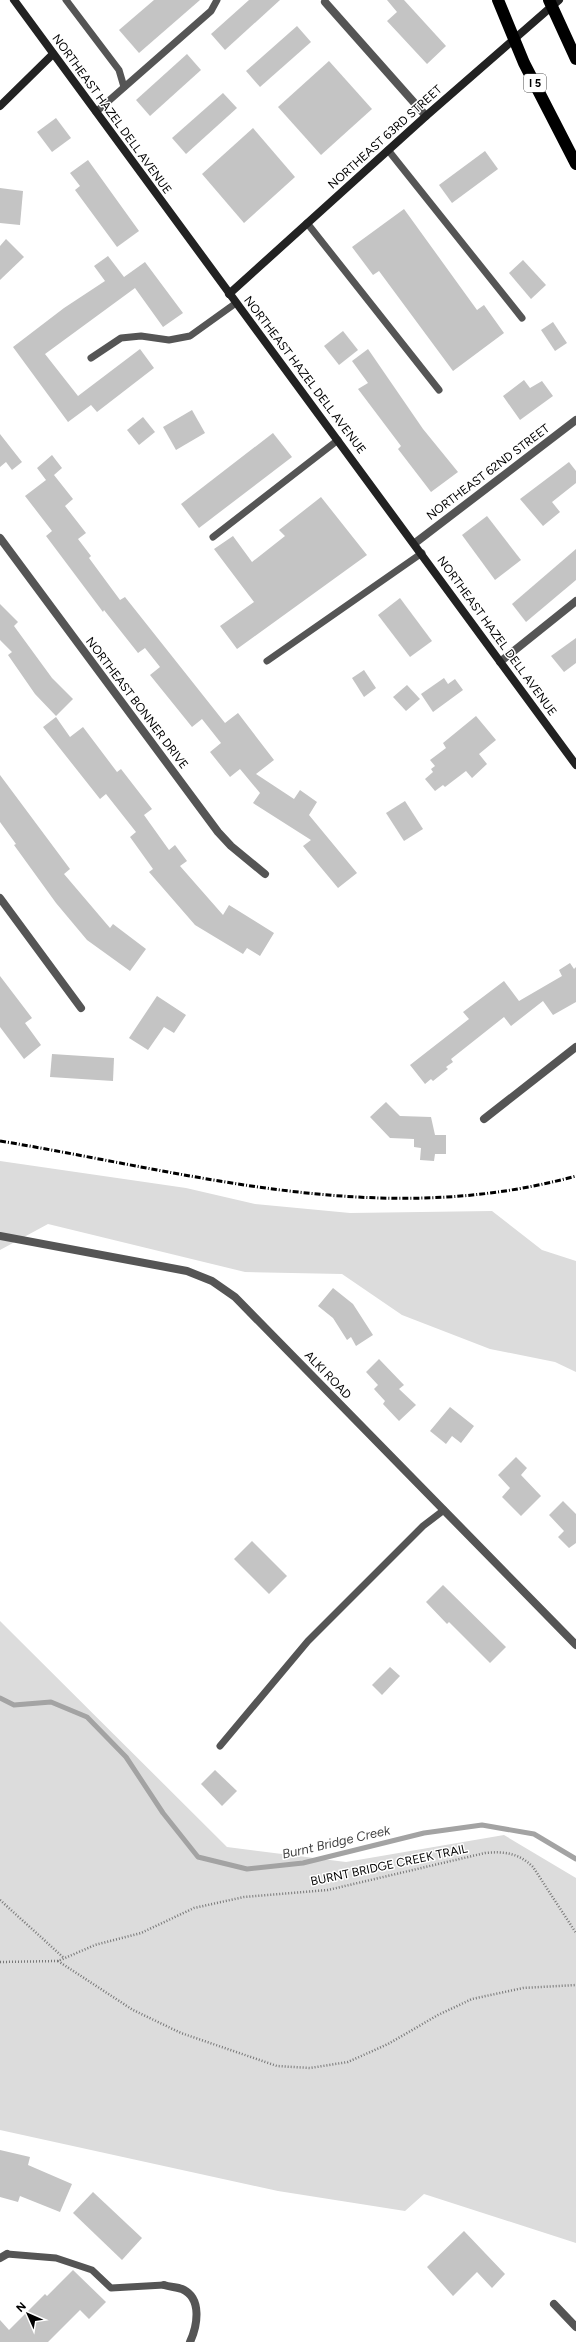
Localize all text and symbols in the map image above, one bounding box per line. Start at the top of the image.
street label: NORTHEAST HAZEL DELL AVENUE [49,32,175,196]
road number: I 5 [524,74,546,92]
street label: NORTHEAST 63RD STREET [325,82,445,192]
street label: NORTHEAST HAZEL DELL AVENUE [241,293,369,457]
street label: NORTHEAST 62ND STREET [424,421,553,523]
street label: NORTHEAST HAZEL DELL AVENUE [434,554,560,718]
street label: NORTHEAST BONNER DRIVE [83,634,191,772]
street label: ALKI ROAD [302,1348,354,1402]
water label: Burnt Bridge Creek [281,1822,392,1862]
street label: BURNT BRIDGE CREEK TRAIL [309,1841,470,1888]
north arrow [8,2294,48,2334]
text: N [14,2300,29,2315]

